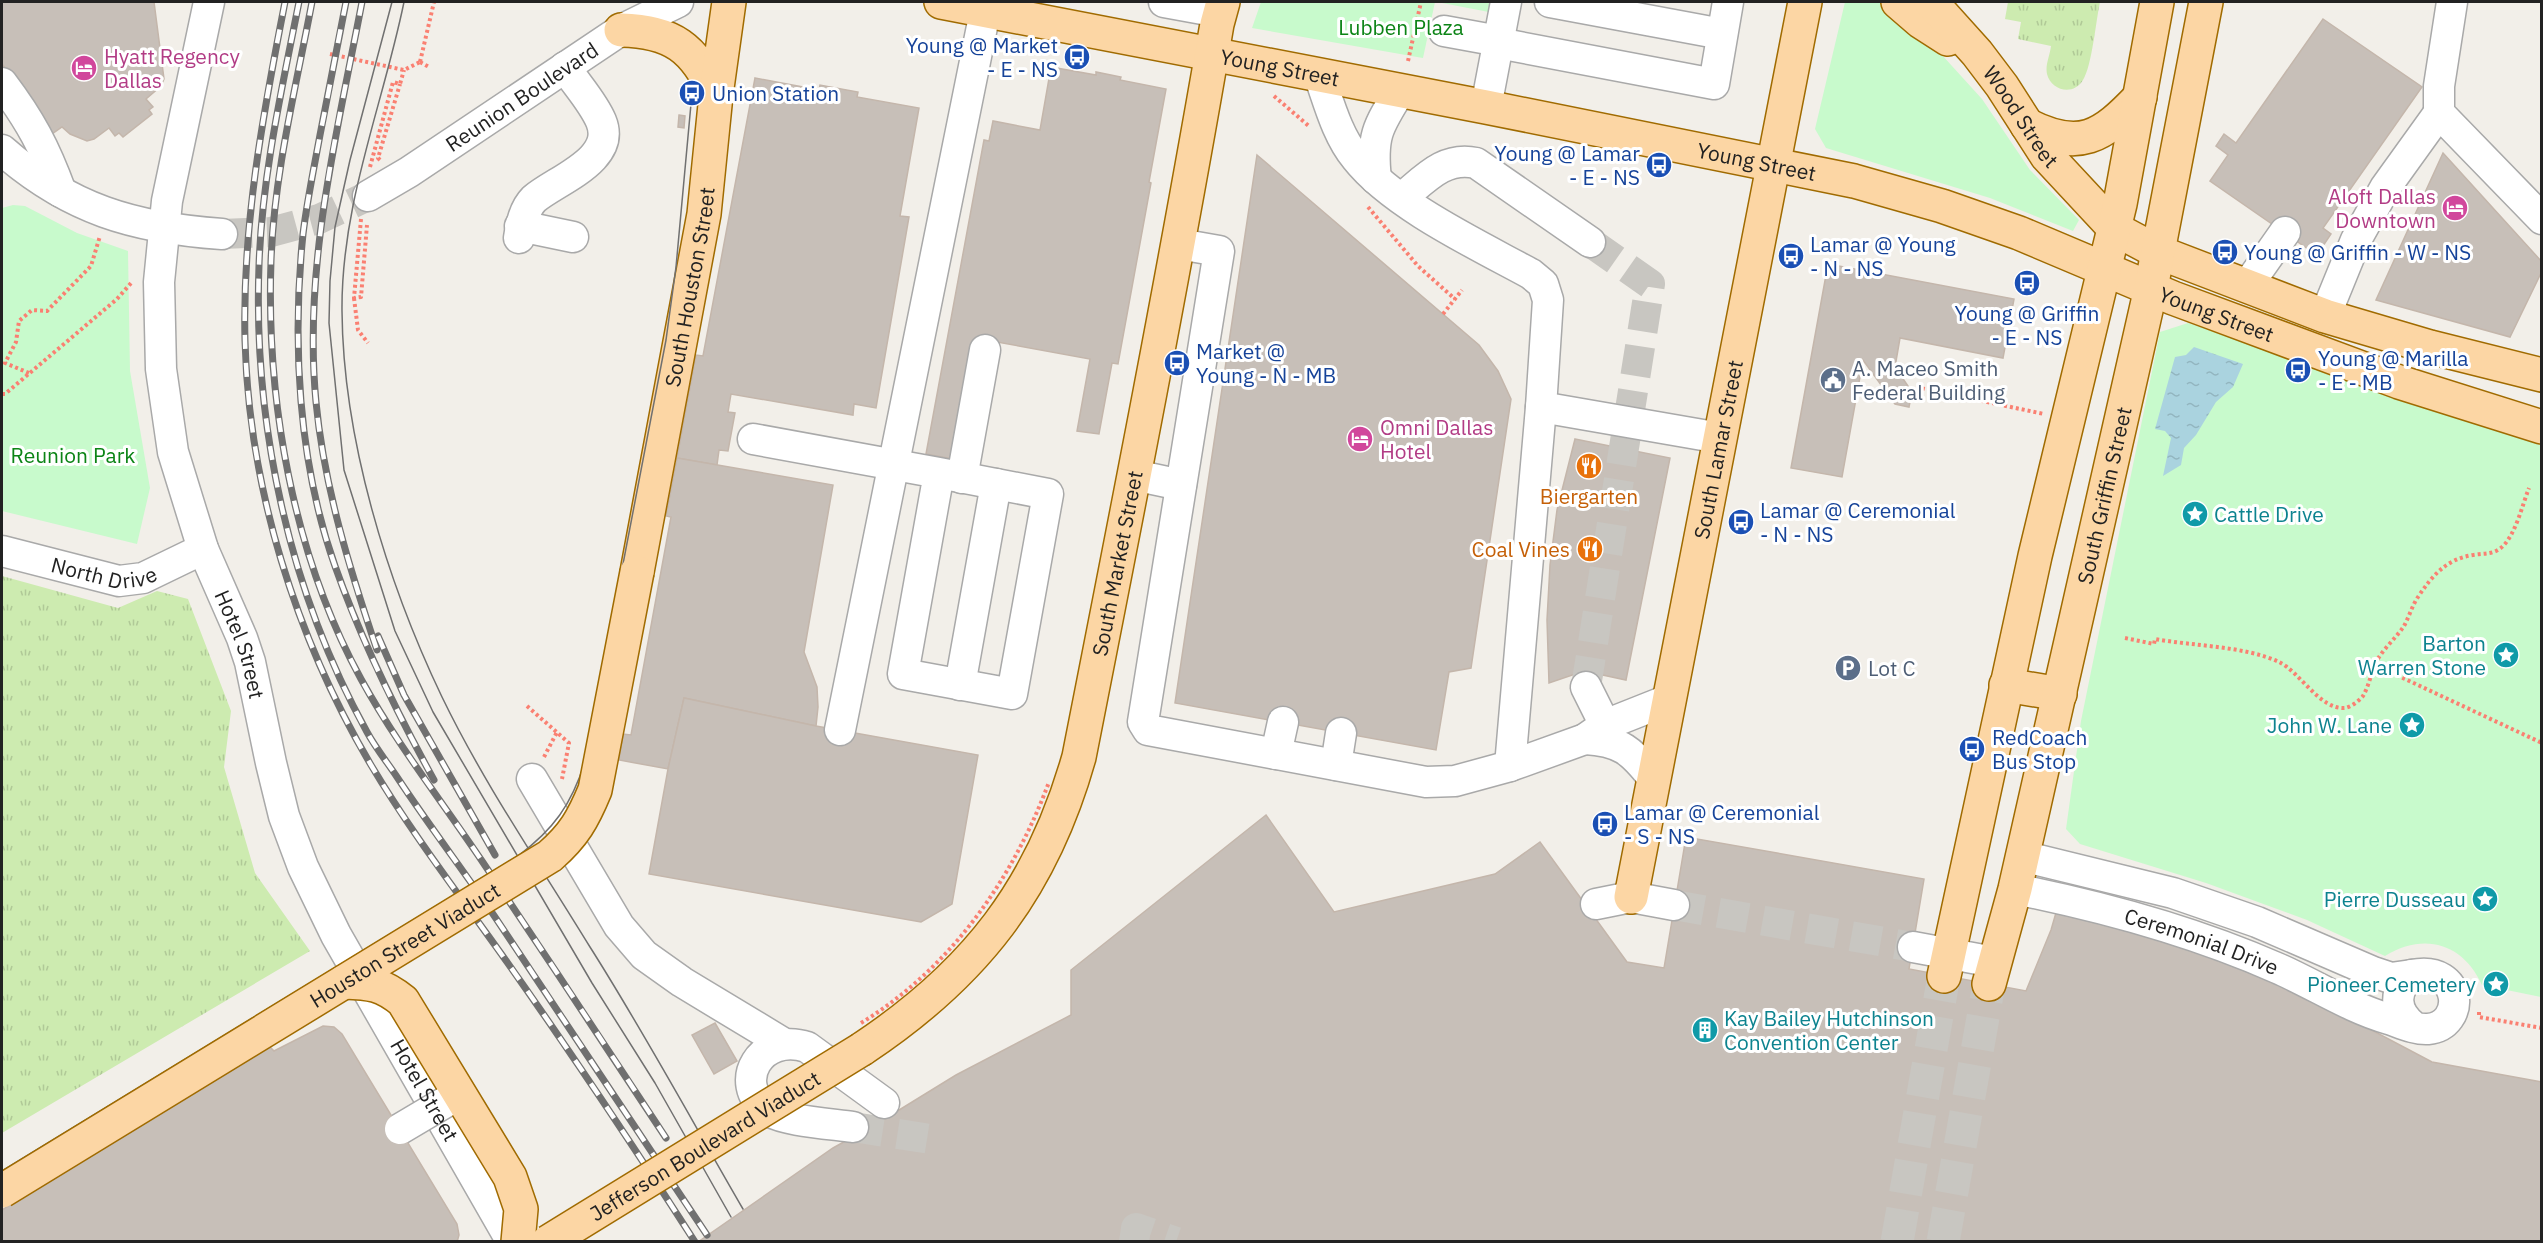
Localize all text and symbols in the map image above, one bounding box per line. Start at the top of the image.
park label: Lubben Plaza [1338,13,1464,41]
place label: Young @ Market - E - NS [906,31,1058,83]
street label: Reunion Boulevard [440,35,603,158]
place label: Hyatt Regency Dallas [104,42,240,94]
bus stop icon: Young @ Market - E - NS [1062,42,1092,72]
street label: Young Street [1218,42,1342,92]
hotel icon: Hyatt Regency Dallas [69,53,99,83]
street label: Wood Street [1977,60,2065,174]
bus stop icon: Union Station [677,78,707,108]
place label: Union Station [712,79,839,107]
street label: Young Street [1695,136,1819,187]
place label: Young @ Lamar - E - NS [1494,139,1640,191]
bus stop icon: Young @ Lamar - E - NS [1644,150,1674,180]
place label: Aloft Dallas Downtown [2328,182,2436,234]
street label: South Houston Street [658,186,721,389]
hotel icon: Aloft Dallas Downtown [2440,193,2470,223]
place label: Lamar @ Young - N - NS [1810,230,1956,282]
bus stop icon: Young @ Griffin - W - NS [2210,237,2240,267]
place label: Young @ Griffin - W - NS [2244,238,2471,266]
bus stop icon: Lamar @ Young - N - NS [1776,241,1806,271]
bus stop icon: Young @ Griffin - E - NS [2012,268,2042,298]
street label: Young Street [2155,280,2278,348]
place label: Young @ Griffin - E - NS [1955,299,2099,351]
place label: Market @ Young - N - MB [1196,337,1336,389]
place label: Young @ Marilla - E - MB [2318,344,2469,396]
bus stop icon: Market @ Young - N - MB [1162,348,1192,378]
place label: A. Maceo Smith Federal Building [1852,354,2005,406]
bus stop icon: Young @ Marilla - E - MB [2283,355,2313,385]
street label: South Lamar Street [1687,357,1749,541]
public building icon: A. Maceo Smith Federal Building [1818,365,1848,395]
street label: South Griffin Street [2070,404,2138,587]
place label: Omni Dallas Hotel [1380,413,1493,465]
hotel icon: Omni Dallas Hotel [1345,424,1375,454]
park label: Reunion Park [11,441,135,469]
restaurant icon: Biergarten [1574,451,1604,481]
street label: South Market Street [1085,468,1149,658]
place label: Biergarten [1540,482,1638,510]
place label: Lamar @ Ceremonial - N - NS [1760,496,1956,548]
place icon: Cattle Drive [2180,499,2210,529]
place label: Cattle Drive [2214,500,2324,528]
bus stop icon: Lamar @ Ceremonial - N - NS [1726,507,1756,537]
restaurant icon: Coal Vines [1575,534,1605,564]
place label: Coal Vines [1472,535,1570,563]
street label: North Drive [48,550,161,595]
street label: Hotel Street [209,585,271,701]
place label: Barton Warren Stone [2358,629,2486,681]
place icon: Barton Warren Stone [2491,640,2521,670]
parking icon: Lot C [1833,653,1863,683]
place label: Lot C [1868,654,1915,682]
place icon: John W. Lane [2397,710,2427,740]
place label: John W. Lane [2267,711,2392,739]
place label: RedCoach Bus Stop [1992,723,2087,775]
bus stop icon: RedCoach Bus Stop [1957,734,1987,764]
place label: Lamar @ Ceremonial - S - NS [1624,798,1820,850]
bus stop icon: Lamar @ Ceremonial - S - NS [1590,809,1620,839]
street label: Houston Street Viaduct [304,876,505,1014]
place icon: Pierre Dusseau [2470,884,2500,914]
place label: Pierre Dusseau [2324,885,2466,913]
street label: Ceremonial Drive [2121,901,2283,981]
place icon: Pioneer Cemetery [2481,969,2511,999]
place label: Pioneer Cemetery [2307,970,2477,998]
place label: Kay Bailey Hutchinson Convention Center [1724,1004,1934,1056]
building icon: Kay Bailey Hutchinson Convention Center [1690,1015,1720,1045]
street label: Hotel Street [384,1034,465,1146]
street label: Jefferson Boulevard Viaduct [584,1064,825,1227]

